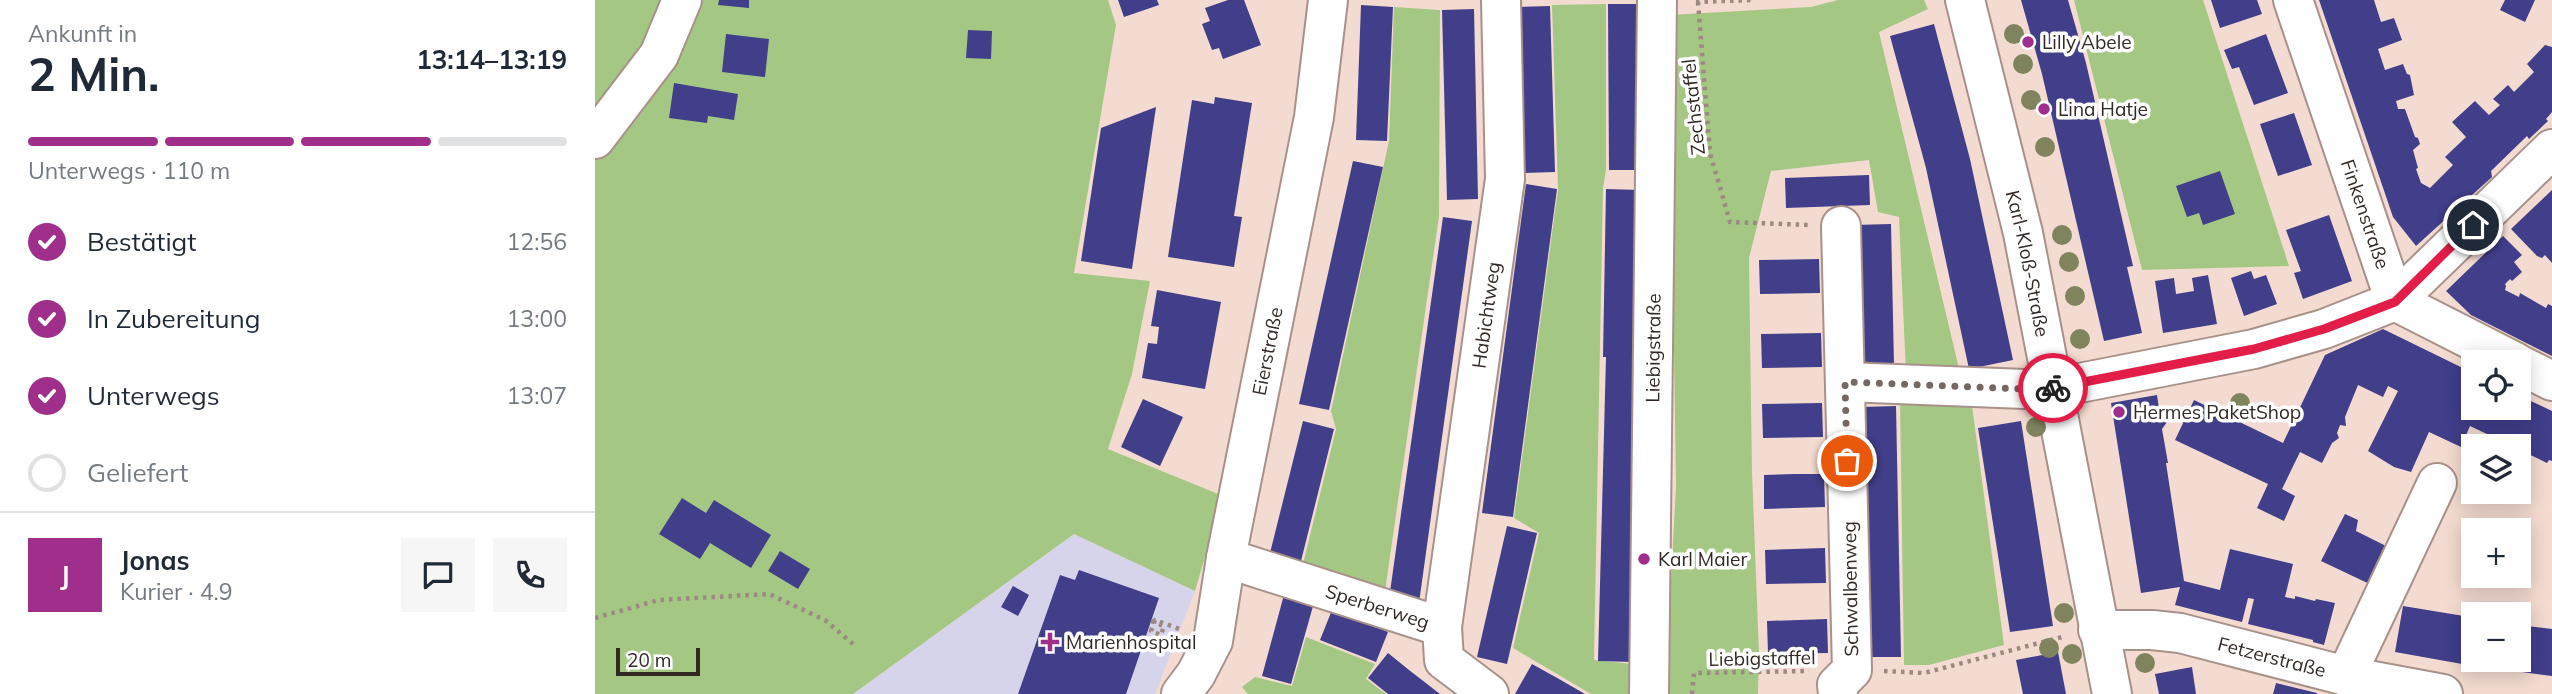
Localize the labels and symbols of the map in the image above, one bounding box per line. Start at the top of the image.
place label: Lilly Abele [2042,30,2132,54]
marker: Lilly Abele [2020,34,2036,50]
street label: Zechstaffel [1676,58,1710,156]
place label: Lina Hatje [2058,97,2148,121]
marker: Lina Hatje [2036,101,2052,117]
street label: Finkenstraße [2336,156,2395,272]
street label: Karl-Kloß-Straße [2001,188,2055,339]
pin [2443,195,2503,255]
street label: Habichtweg [1467,260,1505,370]
street label: Liebigstraße [1640,293,1666,403]
street label: Eierstraße [1247,305,1288,397]
courier [2018,353,2088,423]
place label: Hermes PaketShop [2133,400,2301,424]
marker: Hermes PaketShop [2111,404,2127,420]
pin [1817,431,1877,491]
street label: Schwalbenweg [1837,521,1863,657]
place label: Karl Maier [1658,547,1747,571]
marker: Karl Maier [1636,551,1652,567]
street label: Sperberweg [1322,579,1433,634]
place label: Marienhospital [1066,630,1197,654]
street label: Fetzerstraße [2215,631,2328,682]
marker: Marienhospital [1040,632,1060,652]
scale bar [616,645,700,677]
street label: Liebigstaffel [1708,645,1816,671]

